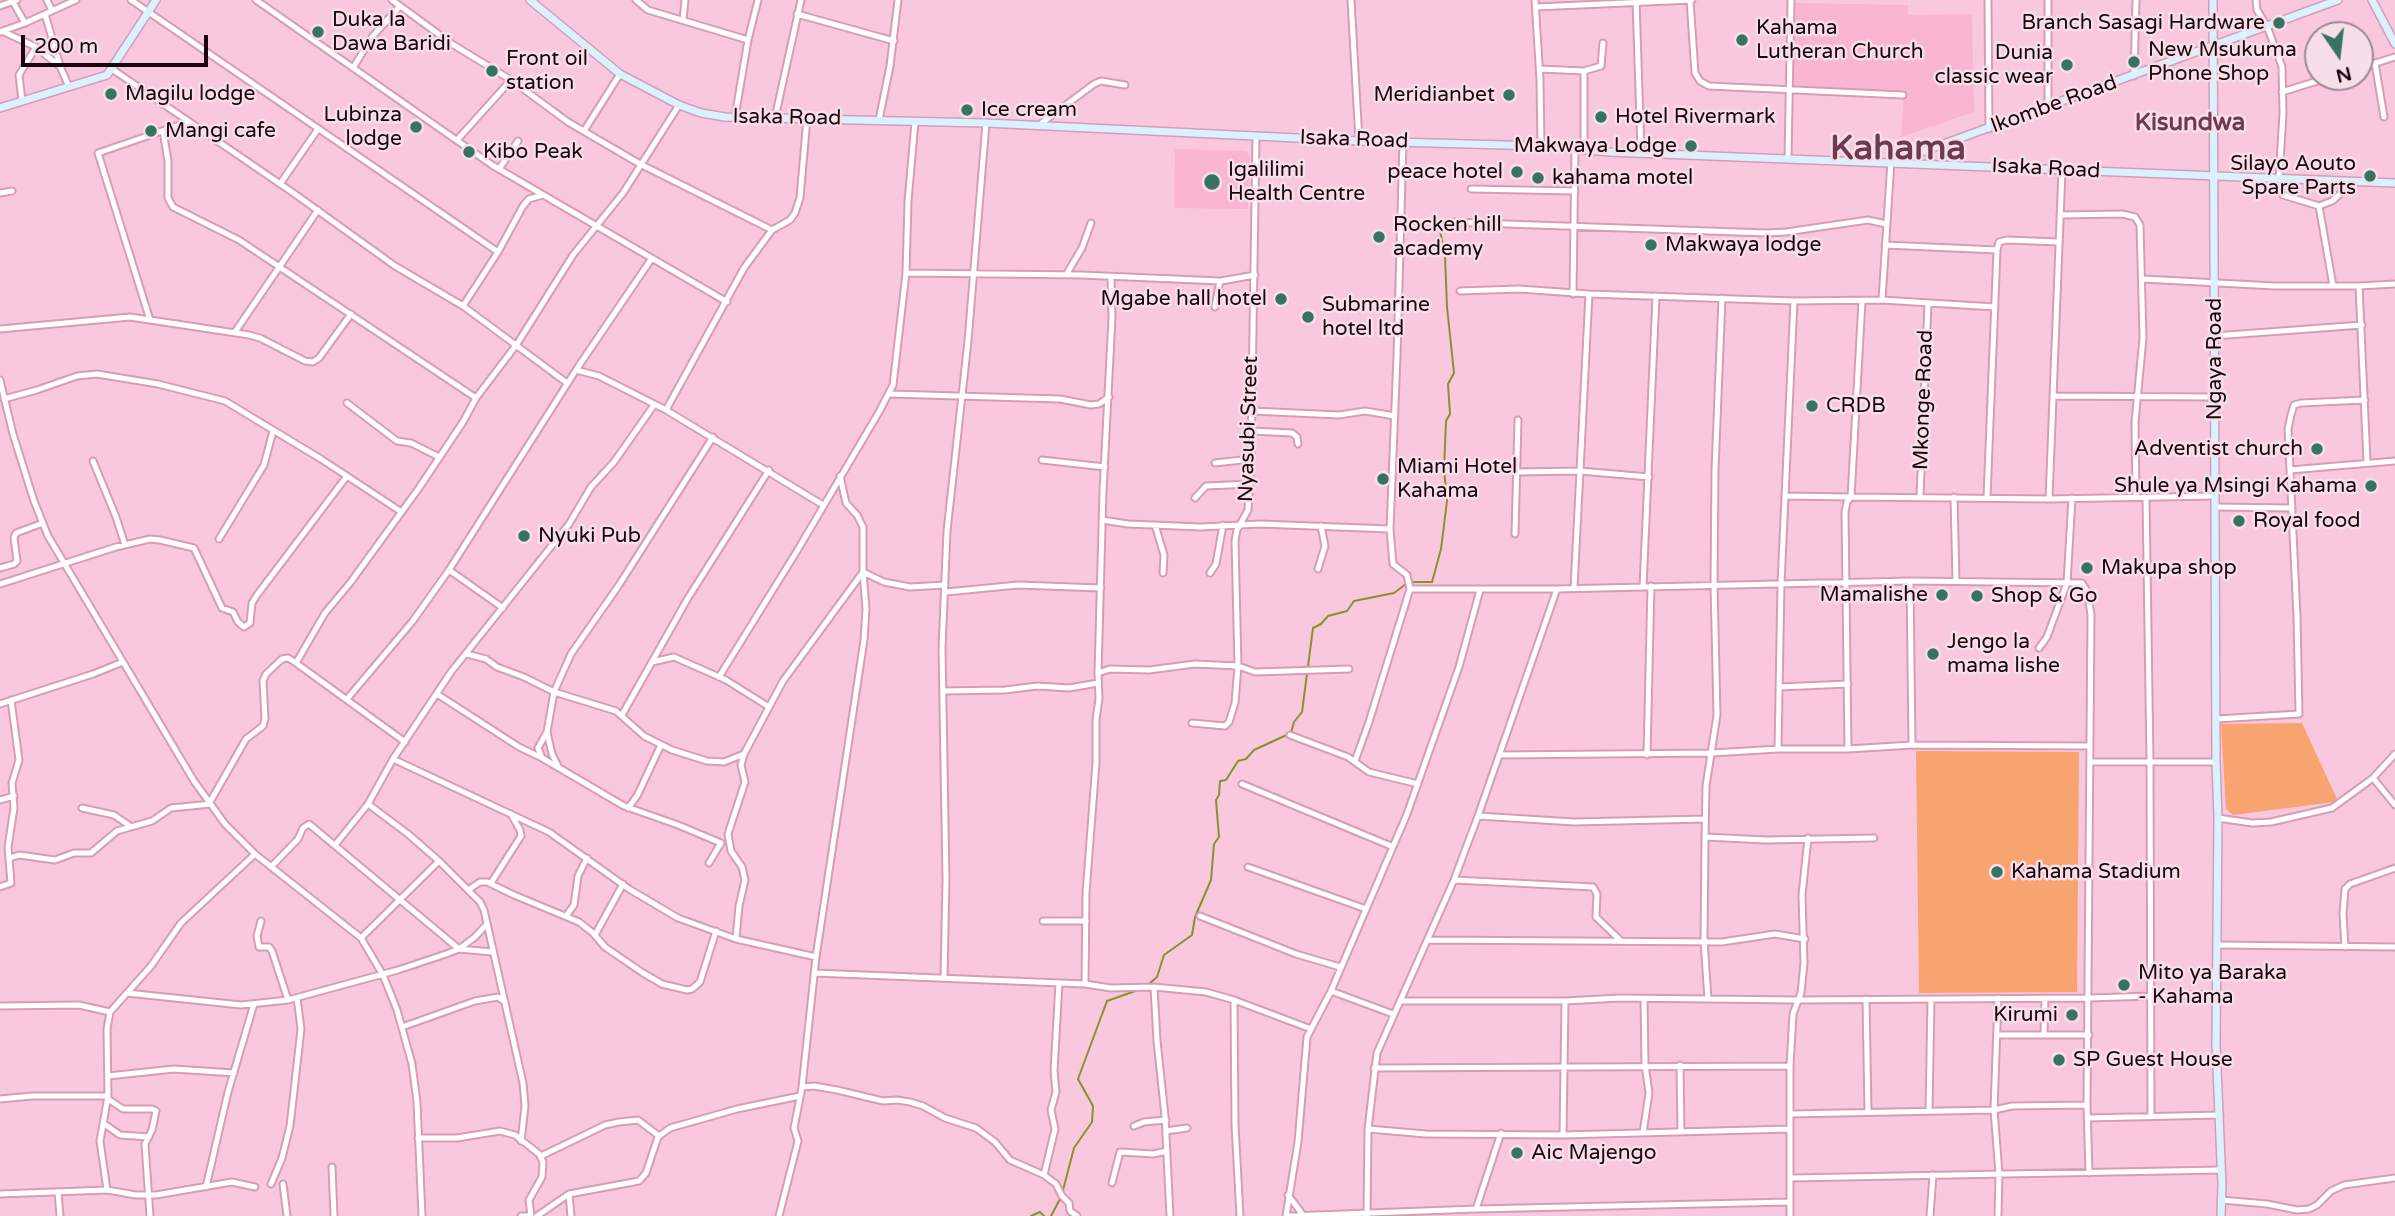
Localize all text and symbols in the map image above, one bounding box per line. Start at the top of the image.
place label: Duka la Dawa Baridi [332,7,451,57]
place label: Branch Sasagi Hardware [2021,10,2265,36]
place label: Kahama Lutheran Church [1756,15,1923,65]
marker: Branch Sasagi Hardware [2271,15,2287,31]
scale bar [24,21,212,65]
north arrow [2304,21,2374,91]
marker: Duka la Dawa Baridi [310,24,326,40]
marker: Kahama Lutheran Church [1734,32,1750,48]
text: 200 m [34,34,98,59]
place label: New Msukuma Phone Shop [2148,37,2297,87]
place label: Dunia classic wear [1935,40,2053,90]
place label: Front oil station [506,46,588,96]
marker: New Msukuma Phone Shop [2126,54,2142,70]
marker: Dunia classic wear [2059,57,2075,73]
text: N [2334,62,2354,87]
marker: Front oil station [484,63,500,79]
street label: Ikombe Road [1987,71,2121,139]
place label: Magilu lodge [125,81,255,107]
place label: Meridianbet [1374,82,1495,108]
marker: Magilu lodge [103,86,119,102]
marker: Meridianbet [1501,87,1517,103]
place label: Ice cream [981,97,1077,123]
place label: Lubinza lodge [324,102,402,152]
marker: Ice cream [959,102,975,118]
street label: Isaka Road [732,104,842,132]
place label: Hotel Rivermark [1615,104,1775,130]
marker: Hotel Rivermark [1593,109,1609,125]
district label: Kisundwa [2135,110,2245,138]
place label: Mangi cafe [165,118,276,144]
marker: Lubinza lodge [408,119,424,135]
marker: Mangi cafe [143,123,159,139]
street label: Isaka Road [1299,126,1409,154]
district label: Kahama [1830,129,1966,171]
place label: Makwaya Lodge [1514,133,1677,159]
marker: Makwaya Lodge [1683,138,1699,154]
place label: Kibo Peak [483,139,583,165]
marker: Kibo Peak [461,144,477,160]
place label: Silayo Aouto Spare Parts [2230,151,2356,201]
street label: Isaka Road [1991,154,2101,184]
place label: Igalilimi Health Centre [1228,157,1365,207]
place label: peace hotel [1387,159,1503,185]
marker: peace hotel [1509,164,1525,180]
place label: kahama motel [1552,165,1693,191]
marker: Silayo Aouto Spare Parts [2362,168,2378,184]
marker: kahama motel [1530,170,1546,186]
marker: Igalilimi Health Centre [1202,172,1222,192]
place label: Rocken hill academy [1393,212,1502,262]
marker: Rocken hill academy [1371,229,1387,245]
place label: Makwaya lodge [1665,232,1821,258]
marker: Makwaya lodge [1643,237,1659,253]
place label: Mgabe hall hotel [1100,286,1267,312]
marker: Mgabe hall hotel [1273,291,1289,307]
place label: Submarine hotel ltd [1322,292,1430,342]
street label: Ngaya Road [2202,298,2228,420]
marker: Submarine hotel ltd [1300,309,1316,325]
street label: Mkonge Road [1909,329,1939,471]
street label: Nyasubi Street [1234,355,1264,503]
place label: CRDB [1826,393,1886,419]
marker: CRDB [1804,398,1820,414]
place label: Adventist church [2134,436,2303,462]
marker: Adventist church [2309,441,2325,457]
place label: Miami Hotel Kahama [1397,454,1517,504]
marker: Miami Hotel Kahama [1375,471,1391,487]
place label: Shule ya Msingi Kahama [2114,473,2357,499]
marker: Shule ya Msingi Kahama [2363,478,2379,494]
place label: Royal food [2253,508,2360,534]
marker: Royal food [2231,513,2247,529]
place label: Nyuki Pub [538,523,641,549]
marker: Nyuki Pub [516,528,532,544]
place label: Makupa shop [2101,555,2237,581]
marker: Makupa shop [2079,560,2095,576]
place label: Mamalishe [1820,582,1928,608]
place label: Shop & Go [1991,583,2098,609]
marker: Mamalishe [1934,587,1950,603]
marker: Shop & Go [1969,588,1985,604]
place label: Jengo la mama lishe [1947,629,2060,679]
marker: Jengo la mama lishe [1925,646,1941,662]
place label: Kahama Stadium [2011,859,2181,885]
marker: Kahama Stadium [1989,864,2005,880]
place label: Mito ya Baraka - Kahama [2138,960,2287,1010]
marker: Mito ya Baraka - Kahama [2116,977,2132,993]
place label: Kirumi [1993,1002,2058,1028]
marker: Kirumi [2064,1007,2080,1023]
place label: SP Guest House [2073,1047,2233,1073]
marker: SP Guest House [2051,1052,2067,1068]
place label: Aic Majengo [1531,1140,1657,1166]
marker: Aic Majengo [1509,1145,1525,1161]

